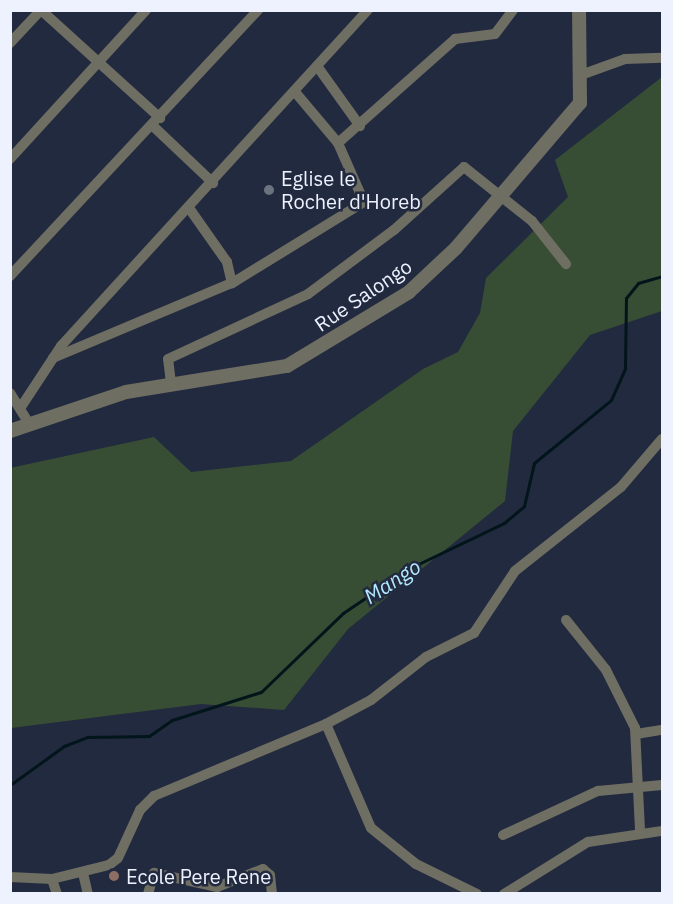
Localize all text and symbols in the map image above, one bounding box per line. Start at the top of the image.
place label: Eglise le Rocher d'Horeb [281,166,421,213]
marker: Eglise le Rocher d'Horeb [262,183,276,197]
street label: Rue Salongo [310,254,416,336]
water label: Mango [359,553,425,609]
place label: Ecole Pere Rene [126,864,271,888]
marker: Ecole Pere Rene [107,869,121,883]

